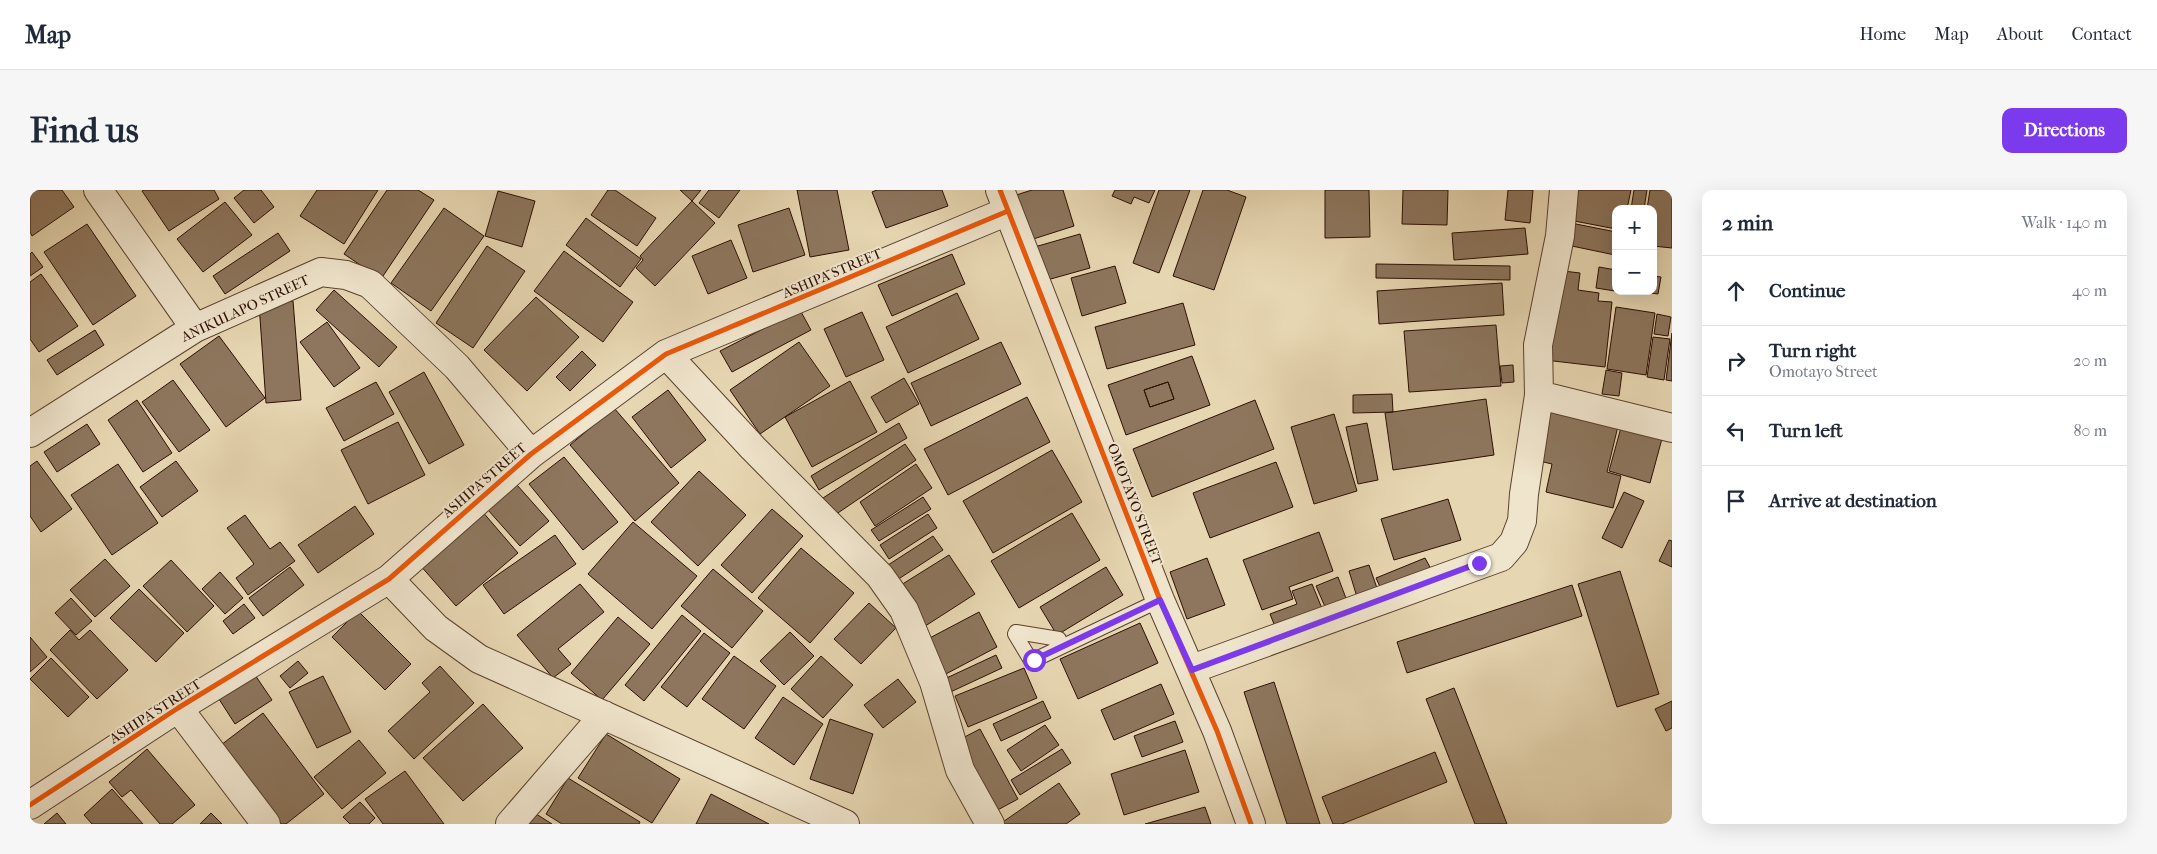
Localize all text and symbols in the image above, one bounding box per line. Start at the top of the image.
text: Map [25,21,71,49]
text: Home [1859,24,1906,45]
text: Map [1934,24,1969,45]
text: About [1997,24,2043,45]
text: Contact [2071,24,2132,45]
button: Directions [2002,108,2127,153]
text: Find us [30,110,139,151]
map controls [1612,205,1657,295]
button: + [1612,205,1657,250]
text: 2 min [1722,211,1773,235]
text: Walk · 140 m [2022,213,2107,232]
street label: ASHIPA STREET [779,245,885,302]
button: − [1612,250,1657,295]
street label: ANIKULAPO STREET [177,271,313,346]
icon: ahead [1722,277,1750,305]
text: Continue [1769,280,1845,302]
text: 40 m [2072,281,2107,300]
text: Turn right [1769,340,1856,362]
icon: right [1722,347,1750,375]
text: 20 m [2073,351,2107,370]
text: Omotayo Street [1769,362,1878,381]
icon: left [1722,417,1750,445]
text: Turn left [1769,420,1843,442]
text: 80 m [2073,421,2107,440]
street label: ASHIPA STREET [438,439,530,522]
street label: OMOTAYO STREET [1103,441,1166,568]
icon: arrive [1722,487,1750,515]
text: Arrive at destination [1769,490,1937,512]
route end [1468,552,1491,575]
route start [1023,649,1046,672]
street label: ASHIPA STREET [105,675,205,748]

